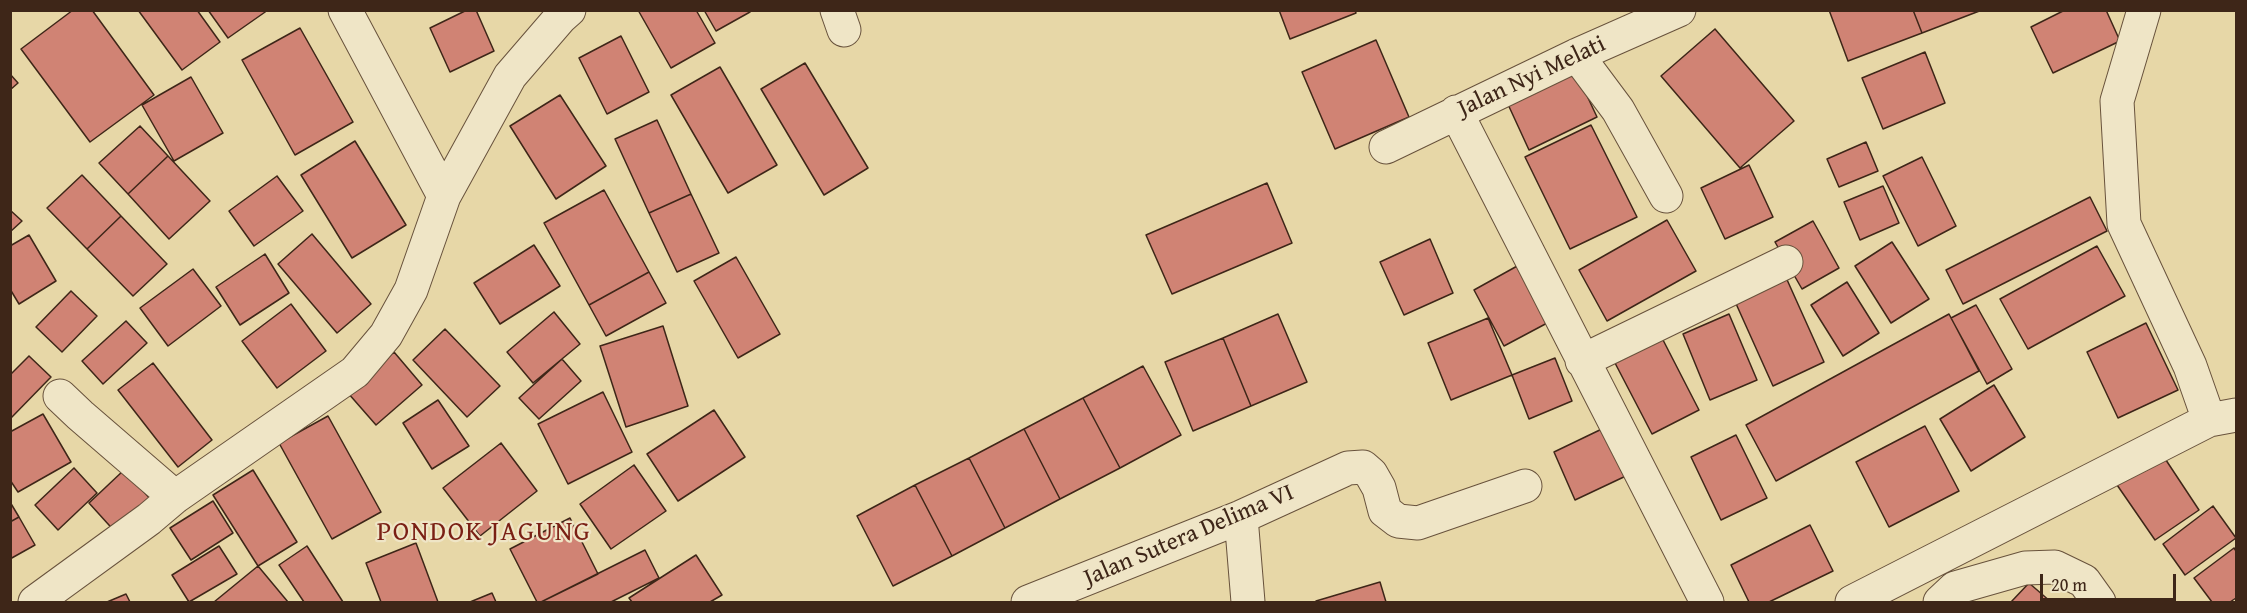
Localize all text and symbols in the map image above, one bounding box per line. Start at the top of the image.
street label: Jalan Nyi Melati [1454,30,1610,124]
street label: Jalan Sutera Delima VI [1080,479,1298,593]
district label: PONDOK JAGUNG [377,517,591,549]
scale bar [2043,562,2180,600]
text: 20 m [2051,571,2087,598]

